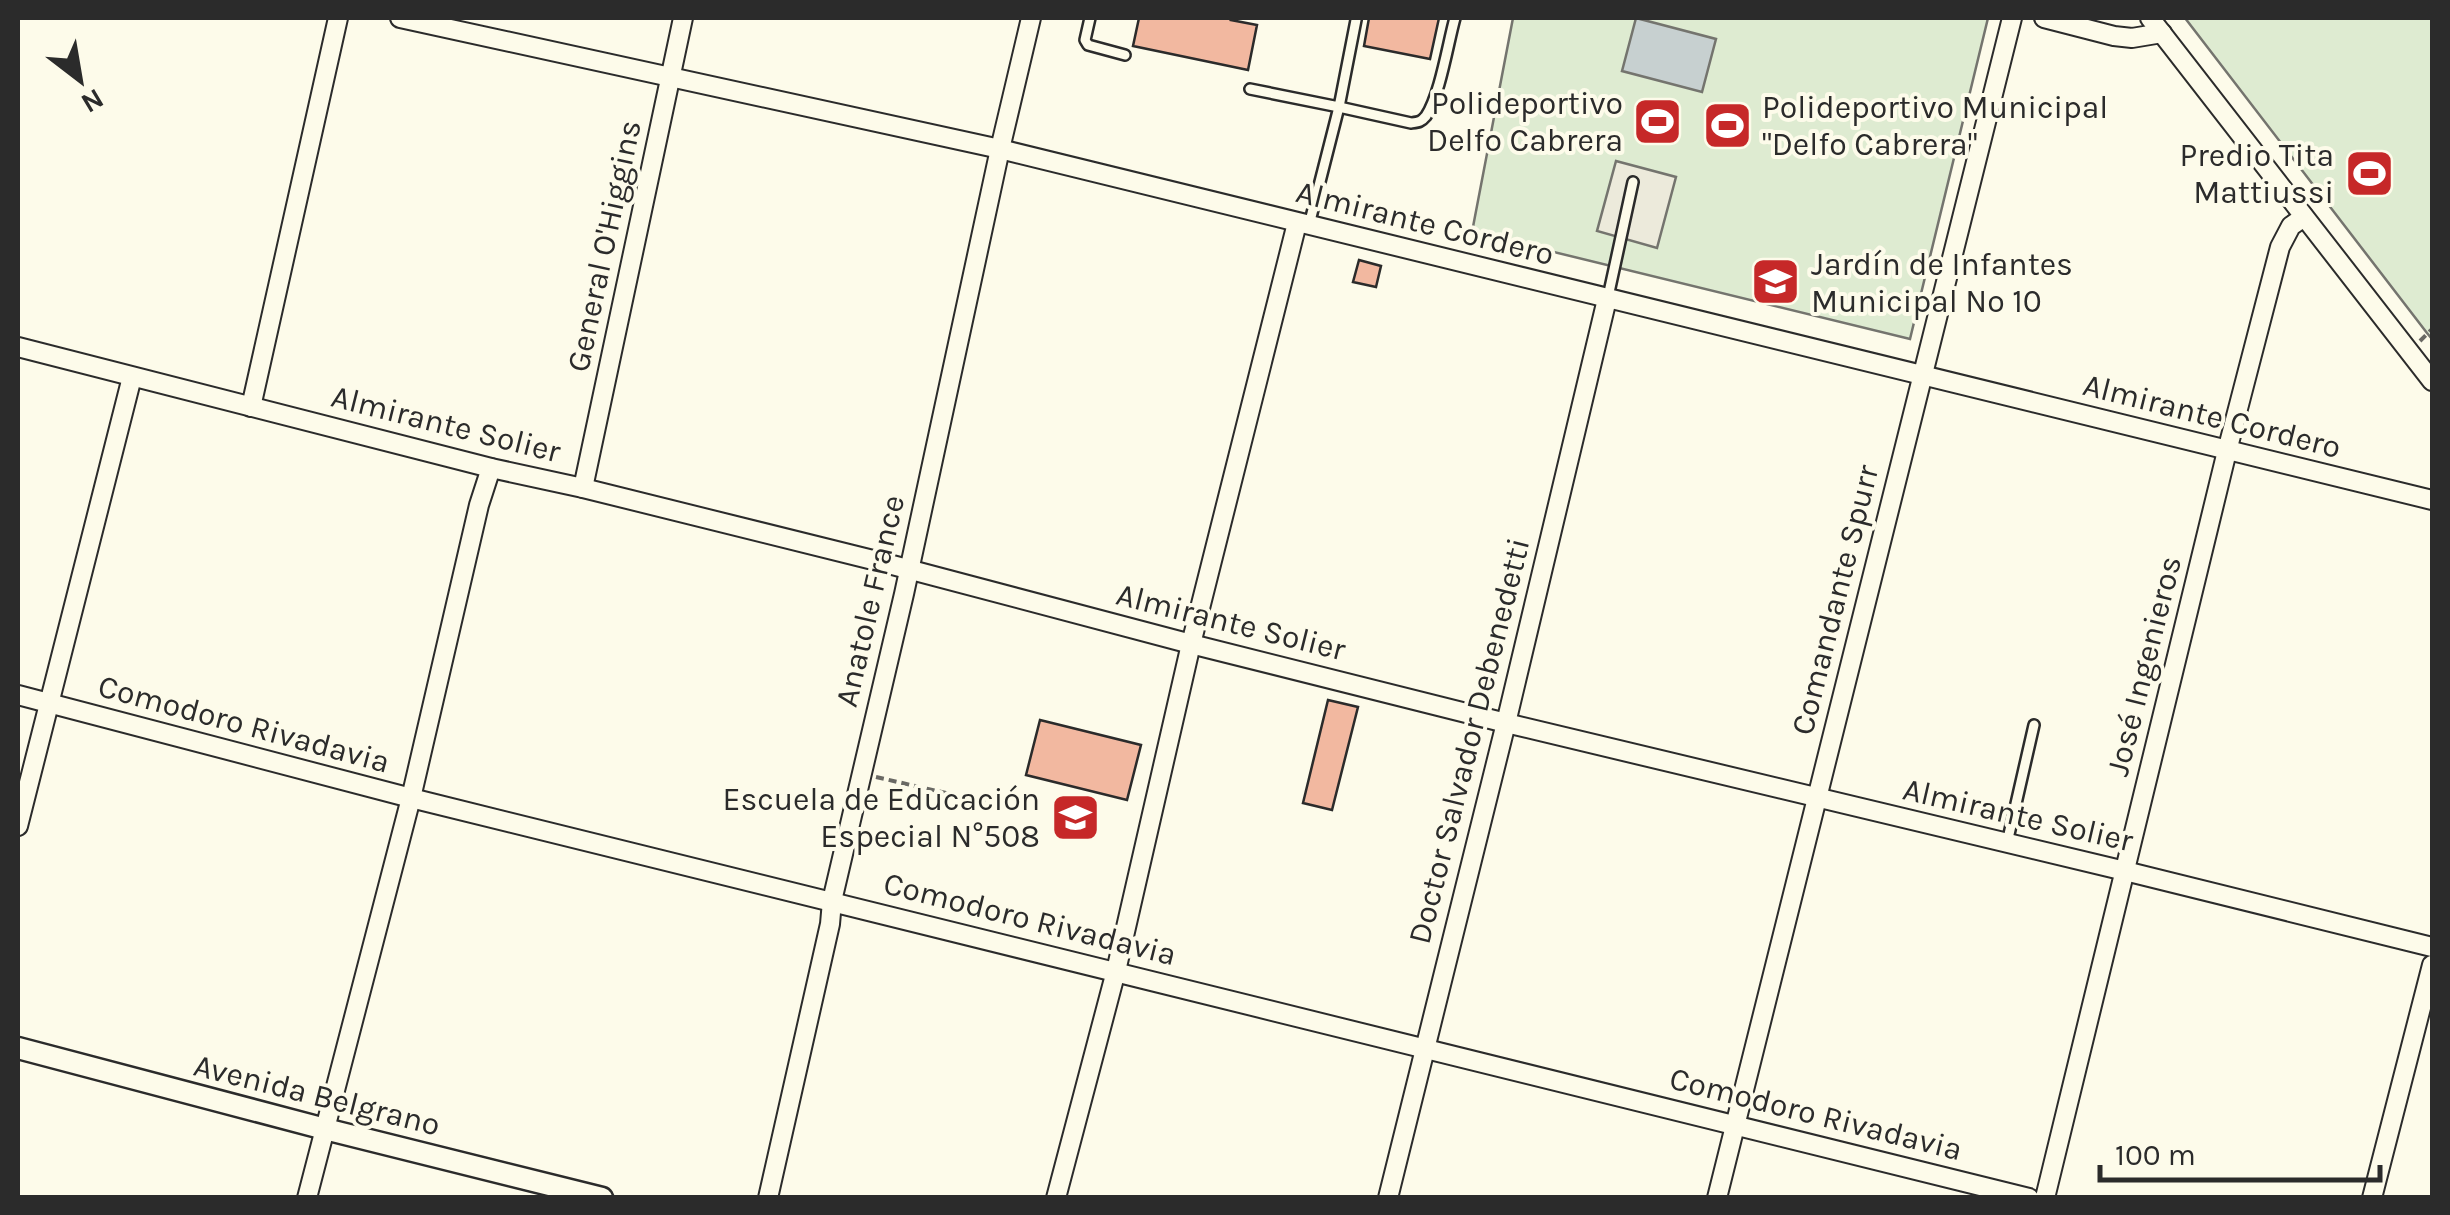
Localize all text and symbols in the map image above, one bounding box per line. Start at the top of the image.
north arrow [30,30,130,130]
text: N [76,82,110,120]
place label: Polideportivo Delfo Cabrera [1427,85,1623,159]
place label: Polideportivo Municipal "Delfo Cabrera" [1762,89,2108,163]
sports icon: Polideportivo Delfo Cabrera [1632,95,1684,147]
sports icon: Polideportivo Municipal "Delfo Cabrera" [1701,99,1753,151]
street label: General O'Higgins [559,117,649,375]
place label: Predio Tita Mattiussi [2180,137,2334,211]
sports icon: Predio Tita Mattiussi [2343,147,2395,199]
street label: Almirante Cordero [1292,173,1558,273]
place label: Jardín de Infantes Municipal Nº 10 [1811,246,2073,320]
school or university icon: Jardín de Infantes Municipal Nº 10 [1750,256,1802,308]
street label: Almirante Cordero [2079,366,2345,466]
street label: Almirante Solier [328,378,565,470]
street label: Comandante Spurr [1784,461,1886,739]
street label: Anatole France [828,492,912,710]
street label: Doctor Salvador Debenedetti [1401,534,1537,948]
street label: José Ingenieros [2099,552,2189,780]
street label: Almirante Solier [1113,576,1350,668]
street label: Comodoro Rivadavia [94,667,394,781]
street label: Almirante Solier [1899,771,2137,860]
place label: Escuela de Educación Especial N°508 [722,781,1040,855]
school or university icon: Escuela de Educación Especial N°508 [1049,791,1101,843]
street label: Comodoro Rivadavia [880,865,1180,973]
street label: Avenida Belgrano [190,1047,444,1143]
street label: Comodoro Rivadavia [1666,1060,1966,1168]
scale bar [2100,1120,2380,1182]
text: 100 m [2115,1137,2196,1173]

